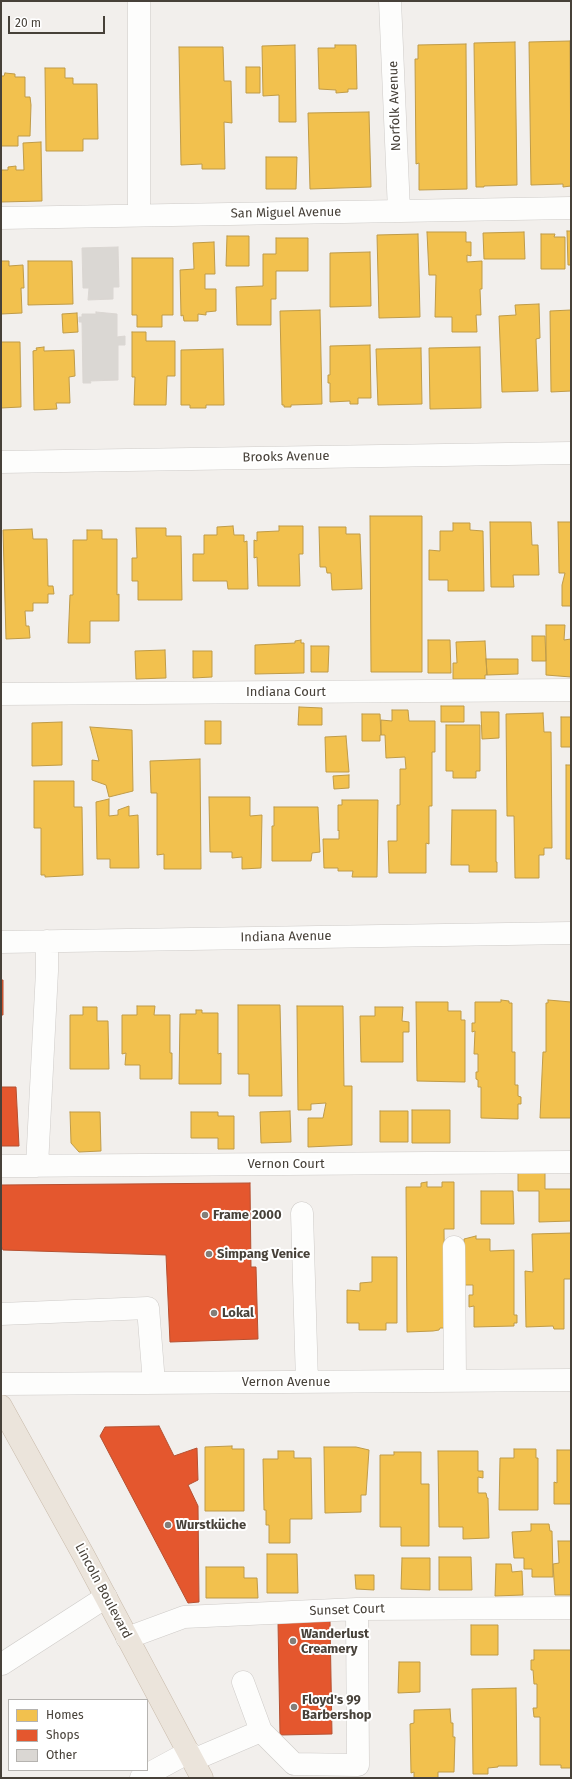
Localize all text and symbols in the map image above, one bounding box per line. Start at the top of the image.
scale bar [10,8,107,34]
text: 20 m [15,16,41,30]
street label: Norfolk Avenue [386,61,404,151]
street label: San Miguel Avenue [231,204,341,222]
street label: Brooks Avenue [242,448,330,466]
street label: Indiana Court [246,684,326,700]
street label: Indiana Avenue [240,928,332,946]
street label: Vernon Court [247,1156,325,1172]
place label: Frame 2000 [213,1207,282,1223]
marker: Frame 2000 [200,1210,210,1220]
place label: Simpang Venice [217,1246,310,1262]
marker: Simpang Venice [204,1249,214,1259]
place label: Lokal [222,1305,254,1321]
marker: Lokal [209,1308,219,1318]
street label: Vernon Avenue [242,1374,330,1390]
place label: Wurstküche [176,1517,246,1533]
marker: Wurstküche [163,1520,173,1530]
street label: Lincoln Boulevard [71,1541,135,1641]
street label: Sunset Court [309,1601,385,1619]
place label: Wanderlust Creamery [301,1626,369,1657]
marker: Wanderlust Creamery [288,1636,298,1646]
place label: Floyd's 99 Barbershop [302,1692,371,1723]
legend [8,1699,148,1771]
marker: Floyd's 99 Barbershop [289,1702,299,1712]
text: Homes [46,1708,84,1722]
text: Shops [46,1728,79,1742]
text: Other [46,1748,77,1762]

